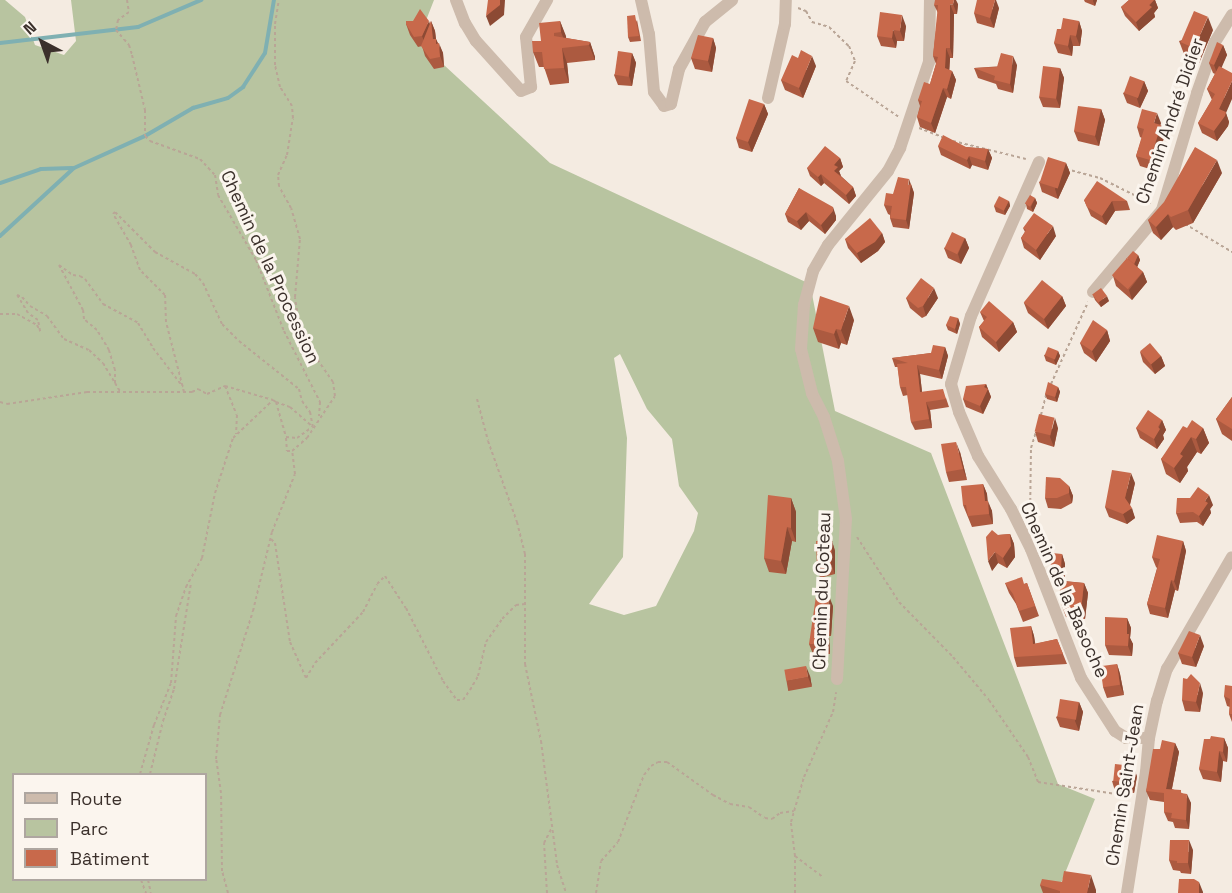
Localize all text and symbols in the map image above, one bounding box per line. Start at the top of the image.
north arrow [12,12,72,72]
text: N [19,17,41,39]
street label: Chemin André Didier [1131,35,1209,207]
street label: Chemin de la Procession [216,167,324,367]
street label: Chemin de la Basoche [1015,499,1113,681]
street label: Chemin du Coteau [808,512,836,670]
street label: Chemin Saint-Jean [1102,702,1148,868]
legend [12,773,207,881]
text: Route [70,787,122,810]
text: Parc [70,817,108,840]
text: Bâtiment [70,847,150,870]

